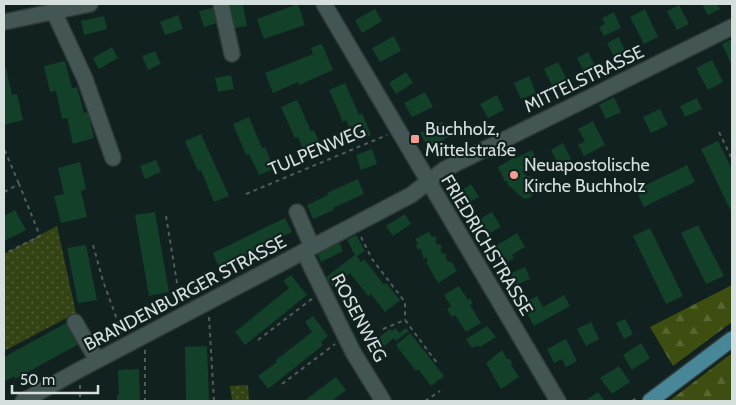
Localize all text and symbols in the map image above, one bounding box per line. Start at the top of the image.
street label: MITTELSTRASSE [521,41,647,117]
place label: Buchholz, Mittelstraße [425,118,516,161]
street label: TULPENWEG [265,120,369,180]
marker: Buchholz, Mittelstraße [409,133,421,145]
place label: Neuapostolische Kirche Buchholz [524,154,650,197]
marker: Neuapostolische Kirche Buchholz [508,169,520,181]
street label: FRIEDRICHSTRASSE [436,171,538,319]
street label: BRANDENBURGER STRASSE [80,230,290,356]
street label: ROSENWEG [327,270,391,366]
scale bar [12,362,99,394]
text: 50 m [20,371,55,389]

